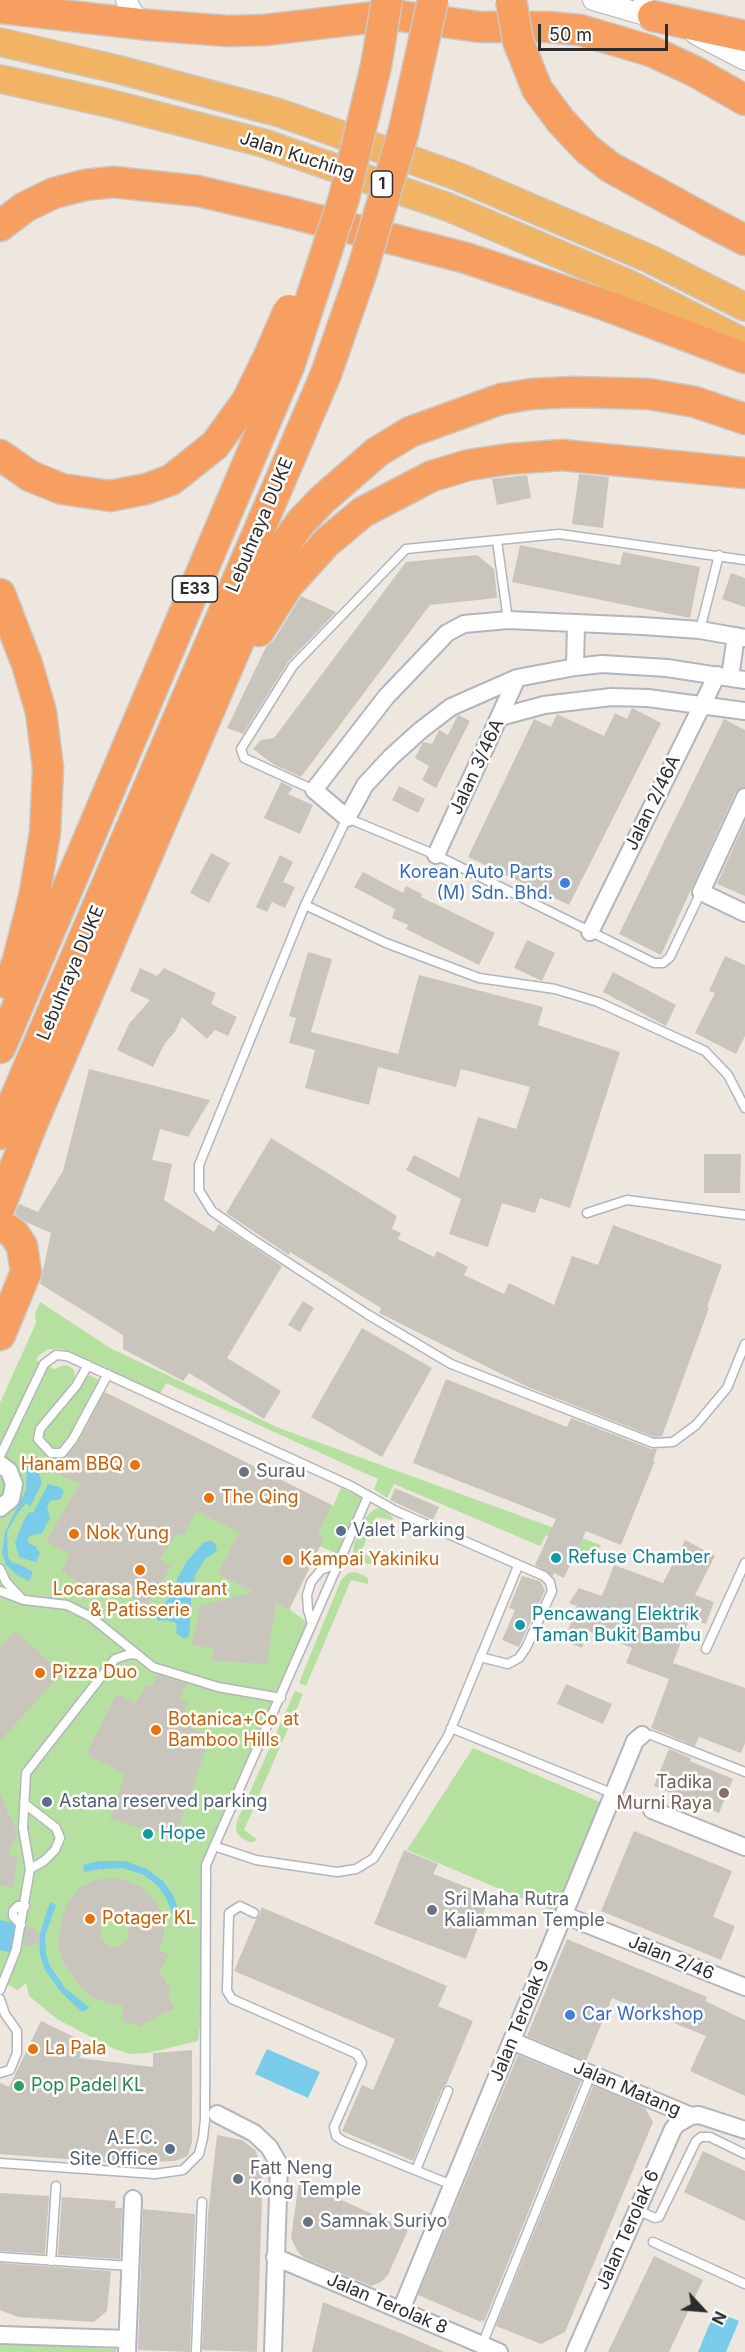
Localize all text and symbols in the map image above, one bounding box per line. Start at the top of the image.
scale bar [541,12,672,50]
text: 50 m [549,24,592,45]
street label: Jalan Kuching [237,127,357,185]
road number: 1 [372,171,392,197]
street label: Lebuhraya DUKE [222,454,298,596]
road number: E33 [172,576,218,602]
street label: Jalan 3/46A [445,716,509,818]
street label: Jalan 2/46A [621,752,685,854]
place label: Korean Auto Parts (M) Sdn. Bhd. [399,862,553,904]
marker: Korean Auto Parts (M) Sdn. Bhd. [558,876,572,890]
street label: Lebuhraya DUKE [33,902,109,1044]
place label: Hanam BBQ [21,1454,123,1476]
marker: Hanam BBQ [128,1458,142,1472]
place label: Surau [256,1461,306,1483]
marker: Surau [237,1465,251,1479]
place label: The Qing [221,1487,299,1509]
marker: The Qing [202,1491,216,1505]
place label: Valet Parking [353,1520,465,1542]
place label: Nok Yung [86,1523,169,1545]
marker: Valet Parking [334,1524,348,1538]
marker: Nok Yung [67,1527,81,1541]
place label: Refuse Chamber [568,1547,710,1569]
place label: Kampai Yakiniku [300,1549,440,1571]
marker: Refuse Chamber [549,1551,563,1565]
marker: Kampai Yakiniku [281,1553,295,1567]
marker: Locarasa Restaurant & Patisserie [133,1563,147,1577]
place label: Locarasa Restaurant & Patisserie [53,1579,227,1622]
place label: Pencawang Elektrik Taman Bukit Bambu [532,1604,701,1646]
marker: Pencawang Elektrik Taman Bukit Bambu [513,1618,527,1632]
place label: Pizza Duo [52,1662,137,1684]
marker: Pizza Duo [33,1666,47,1680]
place label: Botanica+Co at Bamboo Hills [168,1709,299,1752]
marker: Botanica+Co at Bamboo Hills [149,1723,163,1737]
place label: Tadika Murni Raya [617,1772,712,1814]
marker: Tadika Murni Raya [717,1786,731,1800]
place label: Astana reserved parking [59,1791,267,1813]
marker: Astana reserved parking [40,1795,54,1809]
place label: Hope [160,1823,206,1845]
marker: Hope [141,1827,155,1841]
place label: Sri Maha Rutra Kaliamman Temple [444,1889,605,1932]
marker: Sri Maha Rutra Kaliamman Temple [425,1903,439,1917]
place label: Potager KL [102,1908,196,1930]
marker: Potager KL [83,1912,97,1926]
street label: Jalan 2/46 [625,1931,717,1985]
street label: Jalan Terolak 9 [486,1957,554,2085]
place label: Car Workshop [582,2004,704,2026]
marker: Car Workshop [563,2008,577,2022]
place label: La Pala [45,2038,106,2060]
marker: La Pala [26,2042,40,2056]
street label: Jalan Matang [570,2057,684,2121]
place label: Pop Padel KL [31,2075,144,2097]
marker: Pop Padel KL [12,2079,26,2093]
place label: A.E.C. Site Office [69,2128,158,2170]
marker: A.E.C. Site Office [163,2142,177,2156]
place label: Fatt Neng Kong Temple [250,2158,361,2200]
street label: Jalan Terolak 6 [592,2167,664,2293]
marker: Fatt Neng Kong Temple [231,2172,245,2186]
place label: Samnak Suriyo [320,2211,447,2233]
marker: Samnak Suriyo [301,2215,315,2229]
street label: Jalan Terolak 8 [323,2269,451,2339]
north arrow [673,2280,733,2340]
text: N [708,2308,731,2328]

